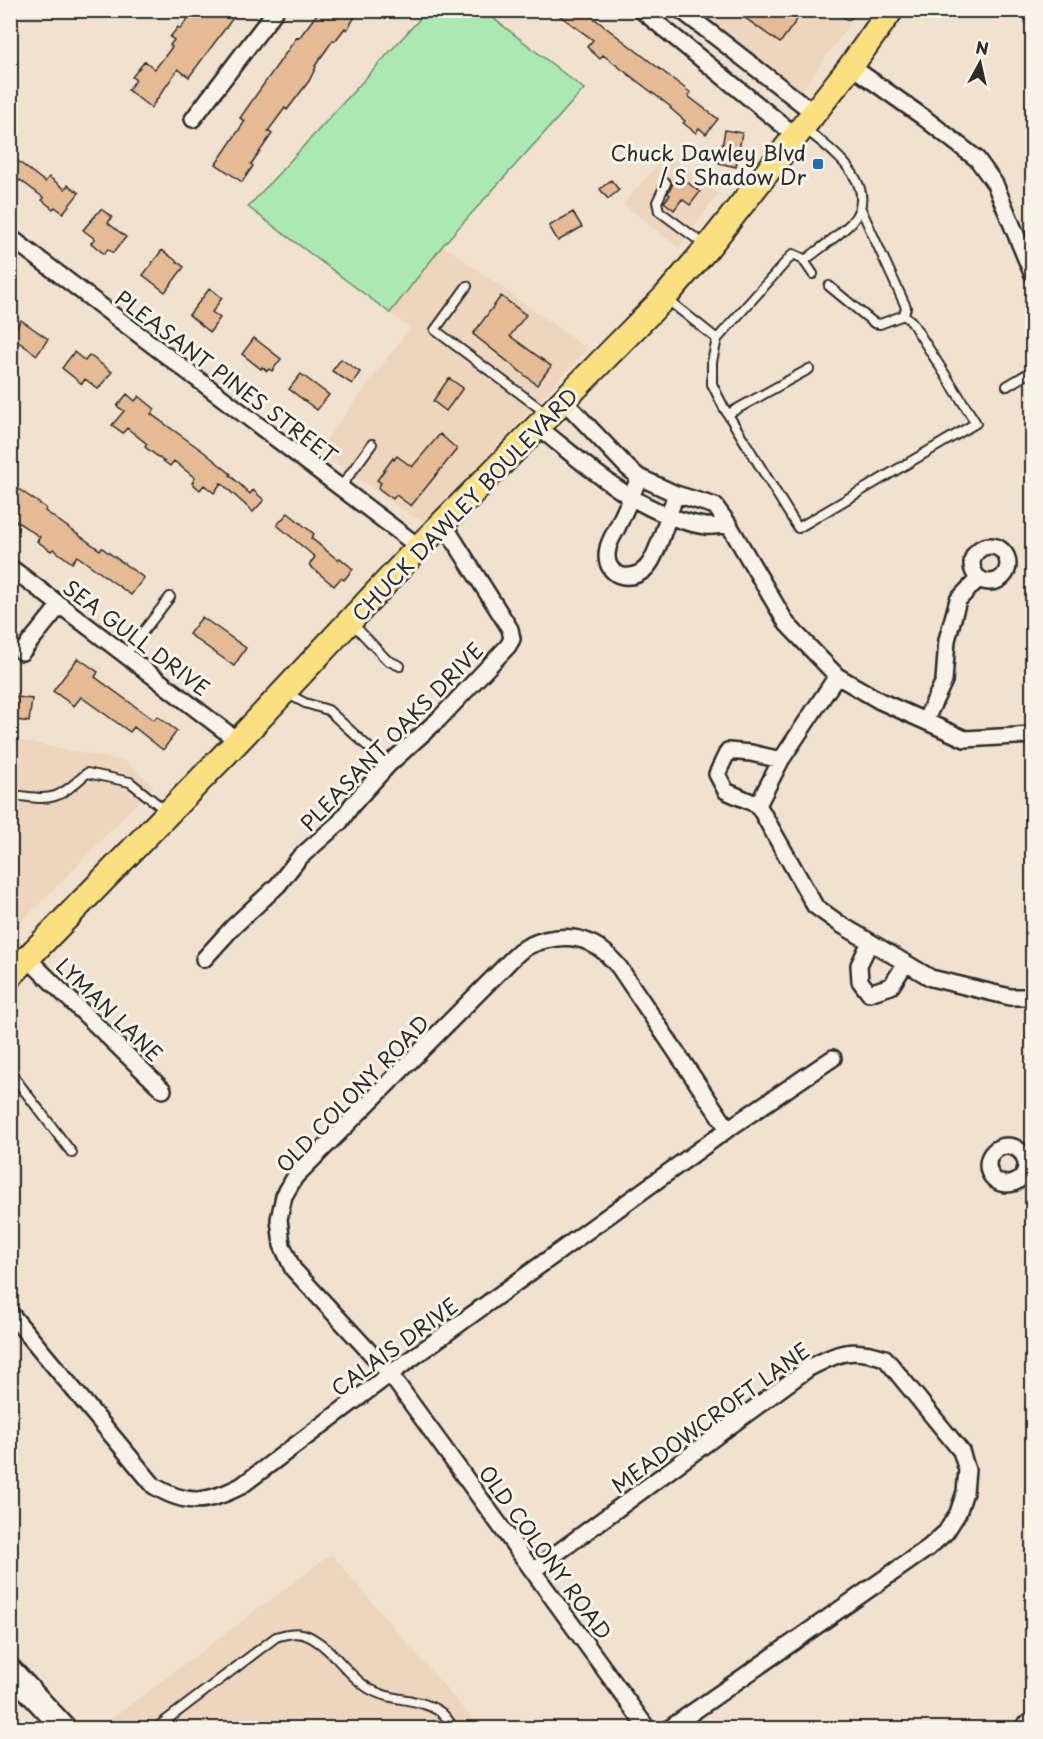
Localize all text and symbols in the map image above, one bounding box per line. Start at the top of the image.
north arrow [950,33,1010,93]
text: N [974,34,990,60]
place label: Chuck Dawley Blvd / S Shadow Dr [611,136,806,192]
marker: Chuck Dawley Blvd / S Shadow Dr [811,157,825,171]
street label: PLEASANT PINES STREET [109,282,345,471]
street label: CHUCK DAWLEY BOULEVARD [343,380,585,628]
street label: SEA GULL DRIVE [57,571,217,703]
street label: PLEASANT OAKS DRIVE [292,634,490,838]
street label: LYMAN LANE [49,950,171,1068]
street label: OLD COLONY ROAD [268,1007,436,1179]
street label: CALAIS DRIVE [324,1289,464,1403]
street label: MEADOWCROFT LANE [604,1334,816,1500]
street label: OLD COLONY ROAD [472,1458,620,1646]

